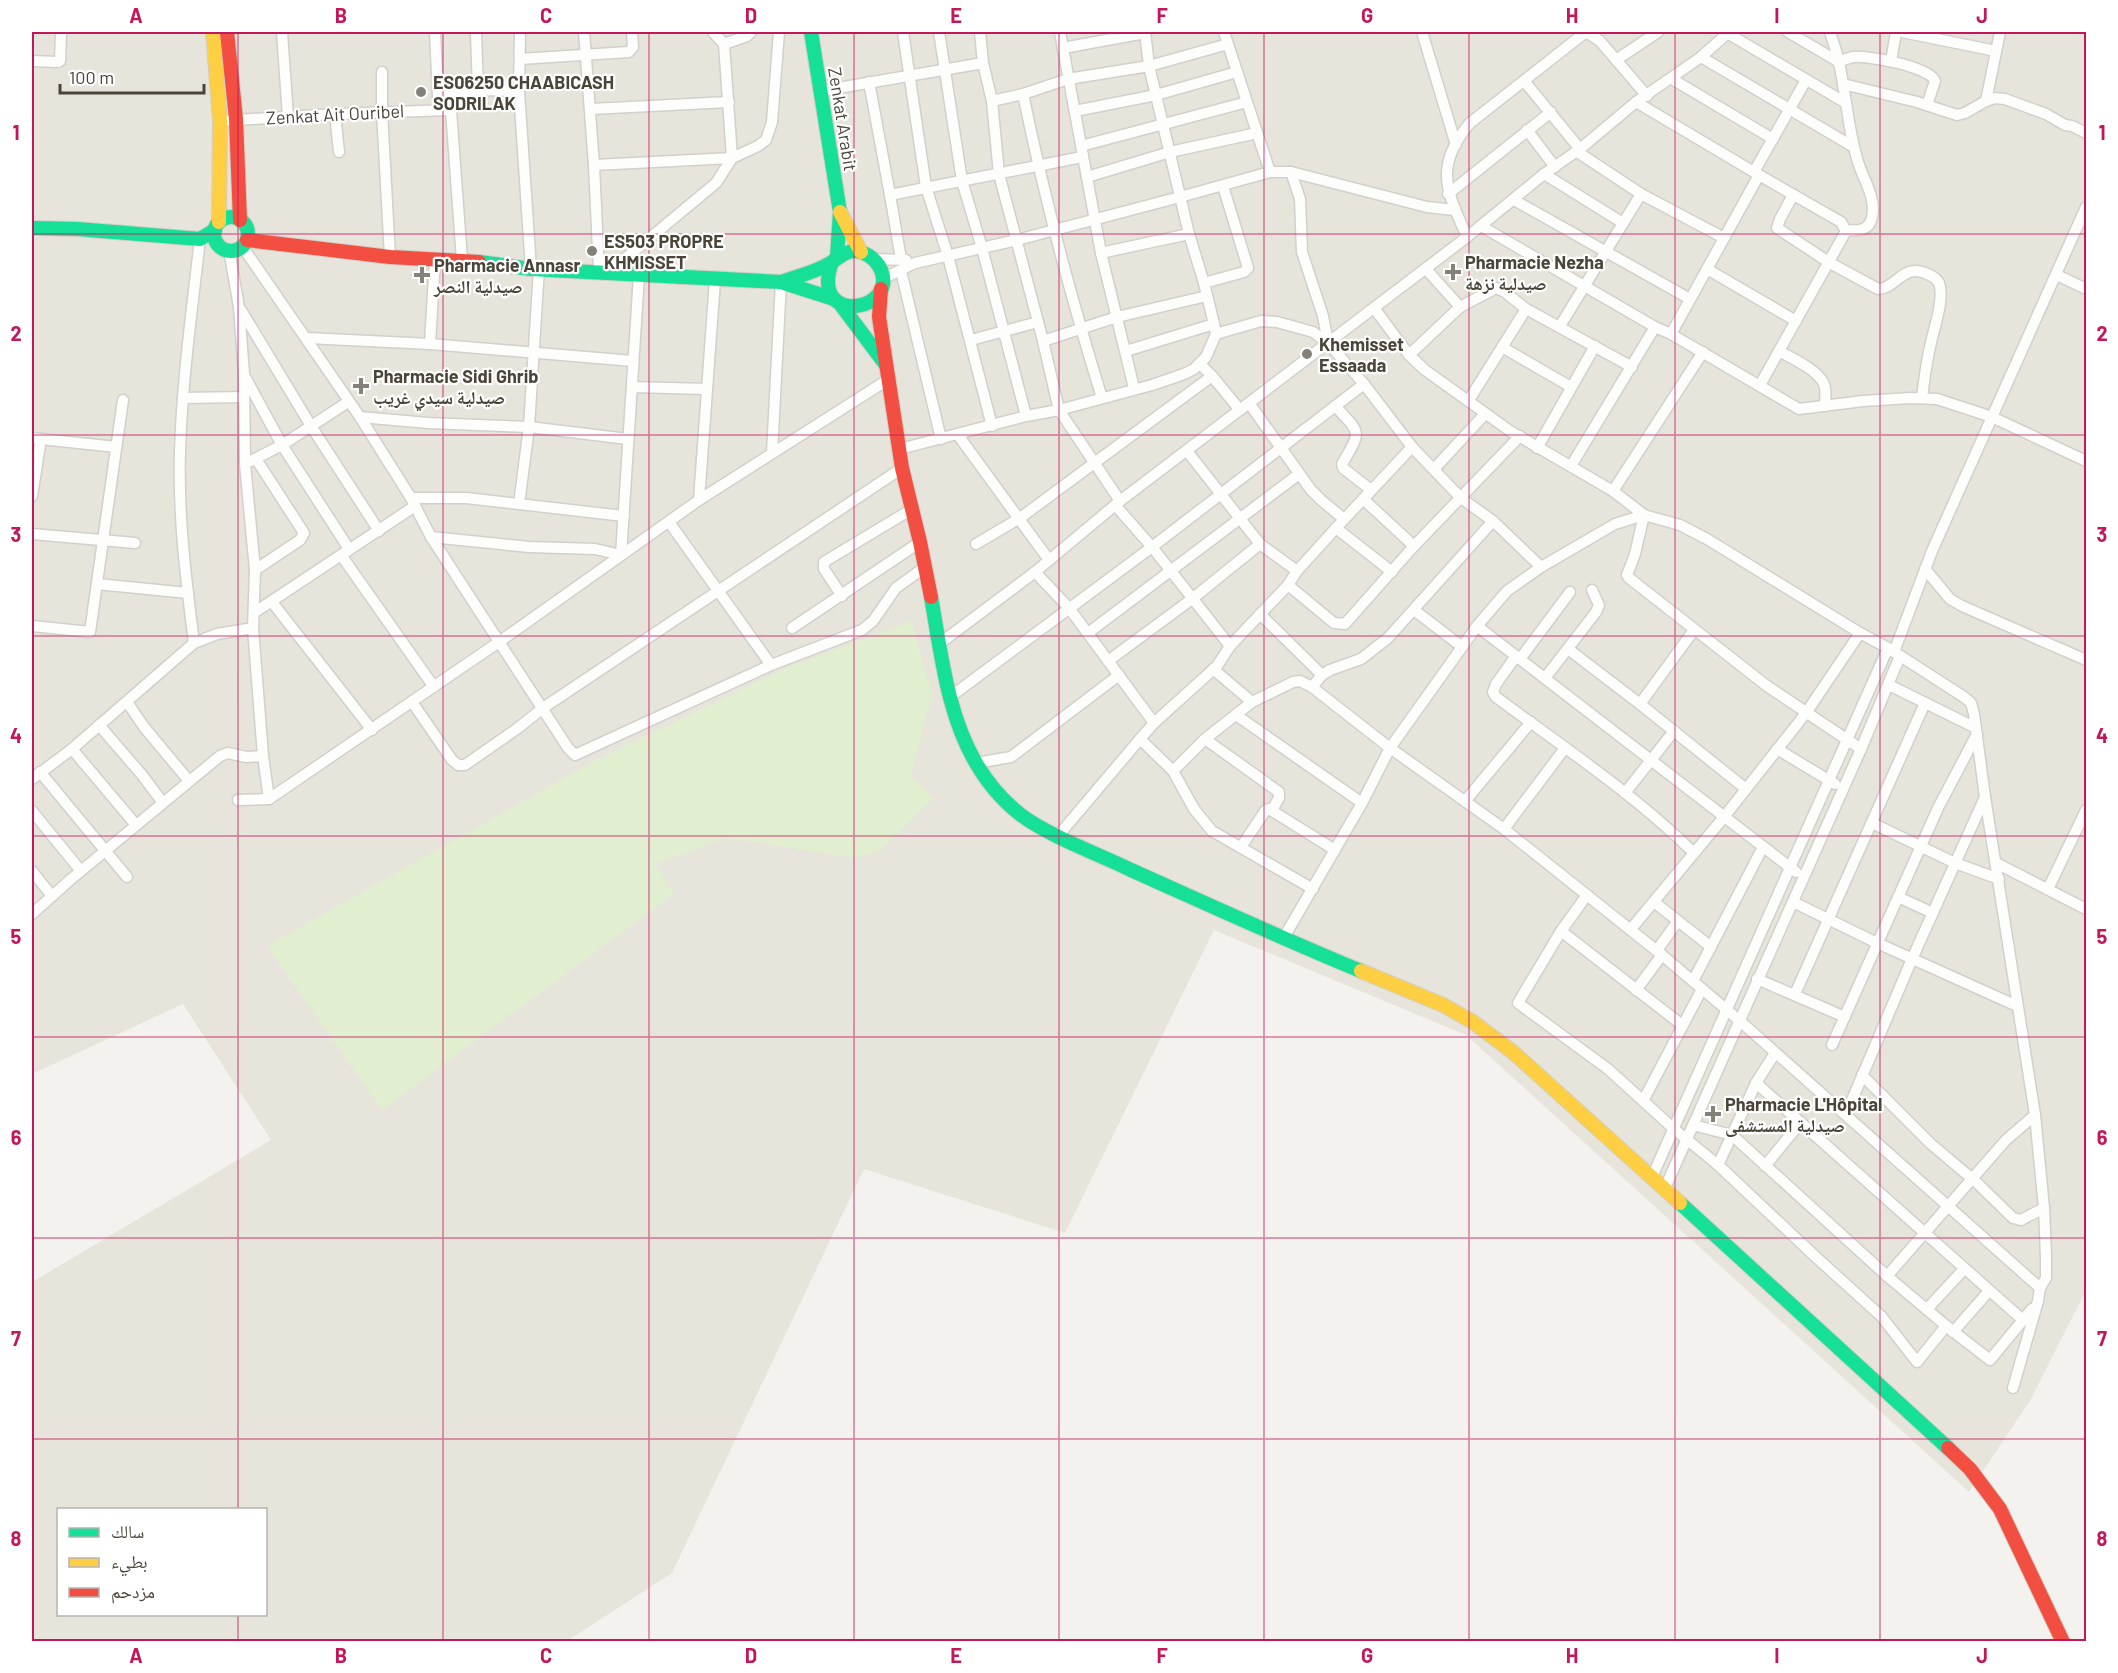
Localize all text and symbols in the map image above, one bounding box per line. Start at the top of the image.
text: A [129,3,143,27]
text: B [335,3,347,27]
text: C [540,3,552,27]
text: D [745,3,757,27]
text: E [950,3,962,27]
text: F [1156,3,1168,27]
text: G [1361,3,1373,27]
text: H [1566,3,1578,27]
text: I [1774,3,1780,27]
text: J [1976,3,1988,27]
scale bar [60,57,204,95]
street label: Zenkat Arabit [824,65,862,173]
text: 100 m [69,66,114,88]
place label: ES06250 CHAABICASH SODRILAK [433,71,614,114]
marker: ES06250 CHAABICASH SODRILAK [414,85,428,99]
street label: Zenkat Ait Ouribel [265,99,405,129]
text: 1 [12,120,20,144]
text: 1 [2098,120,2106,144]
place label: ES503 PROPRE KHMISSET [604,230,724,273]
marker: ES503 PROPRE KHMISSET [585,244,599,258]
place label: Pharmacie Nezha صيدلية نزهة [1465,251,1604,294]
place label: Pharmacie Annasr صيدلية النصر [433,254,581,297]
marker: Pharmacie Nezha صيدلية نزهة [1446,265,1460,279]
marker: Pharmacie Annasr صيدلية النصر [415,268,429,282]
text: 2 [10,321,22,345]
text: 2 [2096,321,2108,345]
place label: Khemisset Essaada [1319,333,1404,376]
marker: Khemisset Essaada [1300,347,1314,361]
place label: Pharmacie Sidi Ghrib صيدلية سيدي غريب [373,365,538,412]
marker: Pharmacie Sidi Ghrib صيدلية سيدي غريب [354,379,368,393]
text: 3 [11,522,21,546]
text: 3 [2097,522,2107,546]
text: 4 [10,723,22,747]
text: 4 [2096,723,2108,747]
text: 5 [11,924,22,948]
text: 5 [2097,924,2108,948]
place label: Pharmacie L'Hôpital صيدلية المستشفى [1725,1093,1882,1137]
marker: Pharmacie L'Hôpital صيدلية المستشفى [1706,1107,1720,1121]
text: 6 [11,1125,22,1149]
text: 6 [2097,1125,2108,1149]
text: 7 [11,1326,21,1350]
text: 7 [2097,1326,2107,1350]
legend [57,1508,267,1616]
text: سالك [111,1520,144,1542]
text: 8 [11,1526,22,1550]
text: 8 [2097,1526,2108,1550]
text: بطيء [111,1550,148,1577]
text: مزدحم [111,1580,155,1604]
text: A [129,1643,143,1667]
text: B [335,1643,347,1667]
text: C [540,1643,552,1667]
text: D [745,1643,757,1667]
text: E [950,1643,962,1667]
text: F [1156,1643,1168,1667]
text: G [1361,1643,1373,1667]
text: H [1566,1643,1578,1667]
text: I [1774,1643,1780,1667]
text: J [1976,1643,1988,1667]

